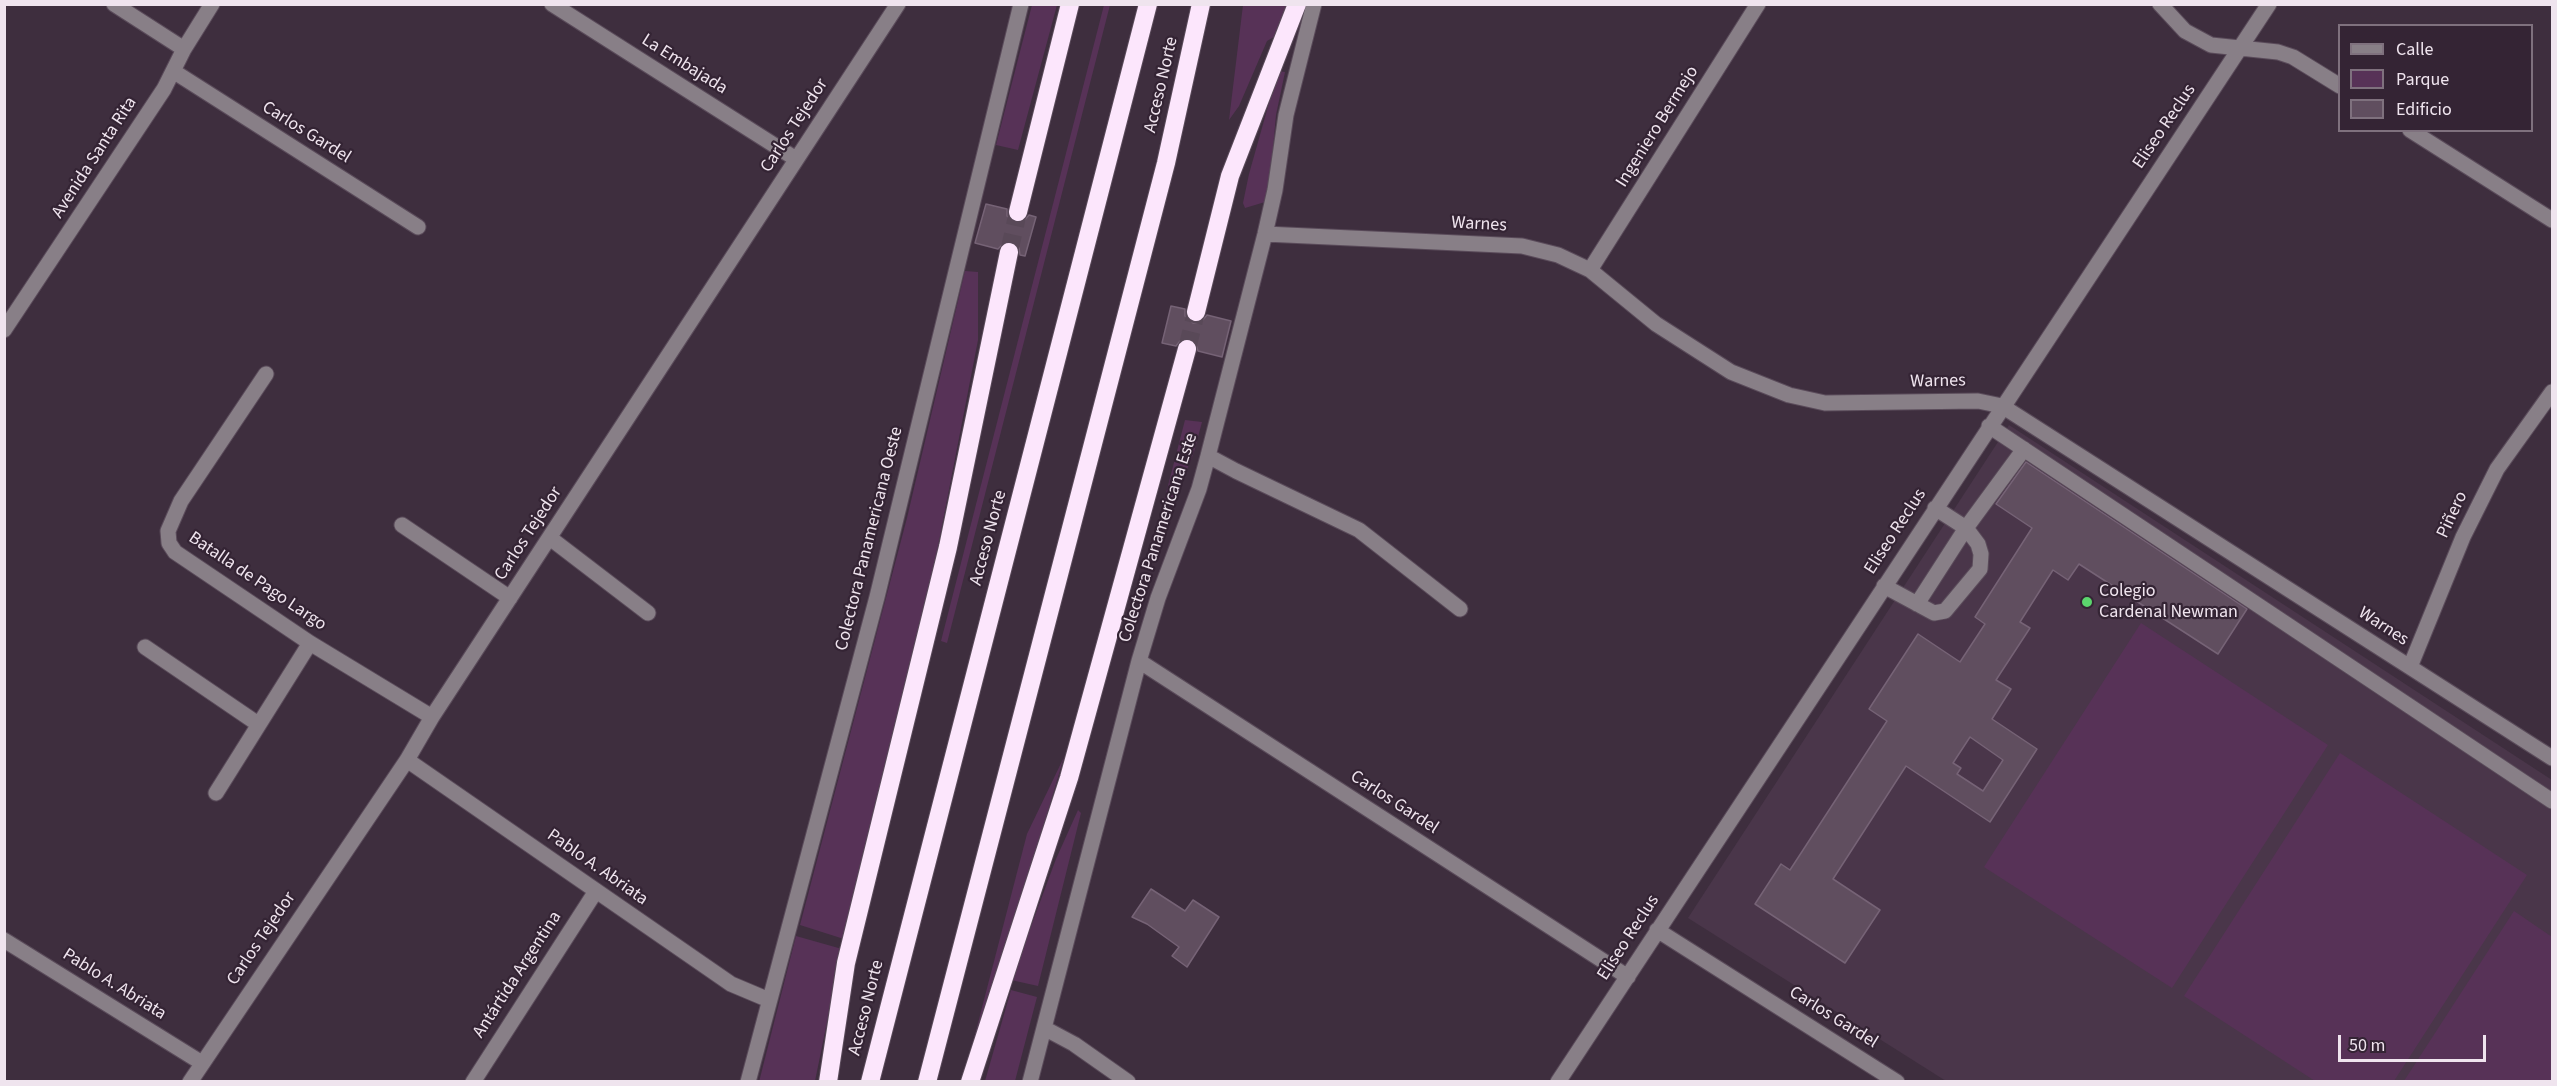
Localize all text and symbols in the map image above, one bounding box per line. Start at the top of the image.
legend [2338,24,2533,132]
street label: La Embajada [637,30,731,100]
street label: Acceso Norte [1140,35,1184,135]
text: Calle [2396,37,2433,62]
street label: Ingeniero Bermejo [1612,62,1704,192]
text: Parque [2396,67,2449,92]
street label: Carlos Tejedor [757,75,833,177]
street label: Eliseo Reclus [2129,81,2201,173]
street label: Avenida Santa Rita [48,93,142,223]
street label: Carlos Gardel [258,97,354,169]
text: Edificio [2396,97,2452,122]
street label: Warnes [1451,213,1507,237]
street label: Warnes [1910,371,1966,393]
street label: Colectora Panamericana Oeste [832,425,908,653]
street label: Colectora Panamericana Este [1115,431,1203,645]
street label: Carlos Tejedor [491,483,567,585]
street label: Eliseo Reclus [1860,485,1932,579]
street label: Acceso Norte [966,488,1012,588]
street label: Piñero [2433,488,2473,542]
street label: Batalla de Pago Largo [184,528,330,636]
place label: Colegio Cardenal Newman [2099,581,2238,624]
marker: Colegio Cardenal Newman [2080,595,2094,609]
street label: Warnes [2354,603,2412,651]
street label: Carlos Gardel [1346,766,1442,840]
street label: Pablo A. Abriata [542,825,652,911]
street label: Carlos Tejedor [223,888,301,990]
street label: Eliseo Reclus [1593,891,1665,985]
street label: Antártida Argentina [469,908,567,1042]
street label: Pablo A. Abriata [58,945,170,1025]
street label: Acceso Norte [845,958,889,1058]
street label: Carlos Gardel [1785,982,1881,1054]
scale bar [2341,1023,2490,1061]
text: 50 m [2349,1033,2385,1058]

